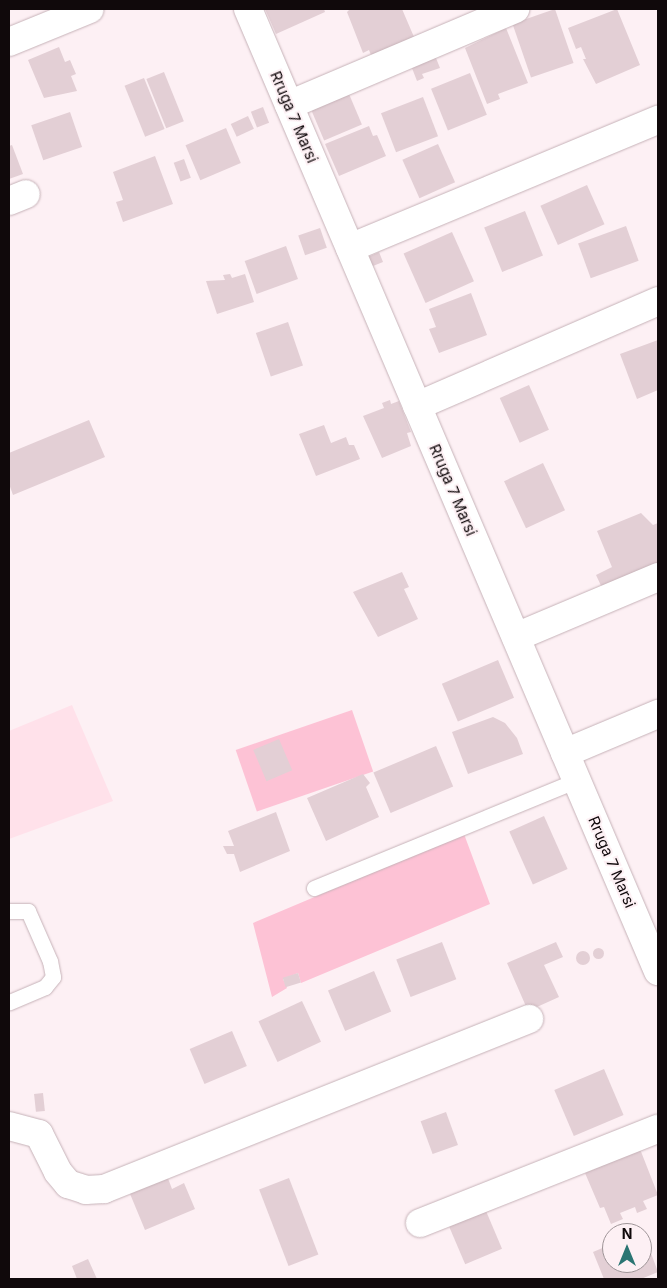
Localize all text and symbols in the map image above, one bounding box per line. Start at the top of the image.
street label: Rruga 7 Marsi [267,68,321,166]
street label: Rruga 7 Marsi [426,441,480,539]
street label: Rruga 7 Marsi [585,813,639,911]
north arrow [602,1223,652,1273]
text: N [622,1225,632,1242]

